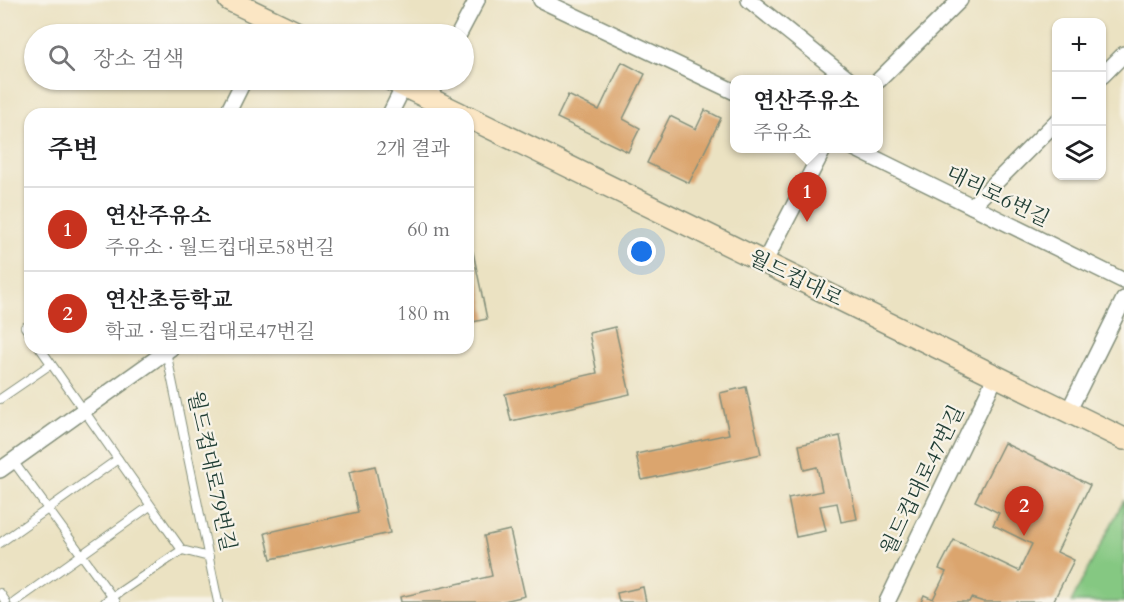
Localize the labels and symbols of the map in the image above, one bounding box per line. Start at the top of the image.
street label: 대리로6번길 [941,159,1055,234]
pin: 1 [788,172,826,222]
your location [627,237,656,266]
street label: 월드컵대로 [744,243,848,314]
street label: 월드컵대로79번길 [180,388,243,554]
street label: 월드컵대로47번길 [874,400,971,560]
pin: 2 [1004,486,1044,536]

